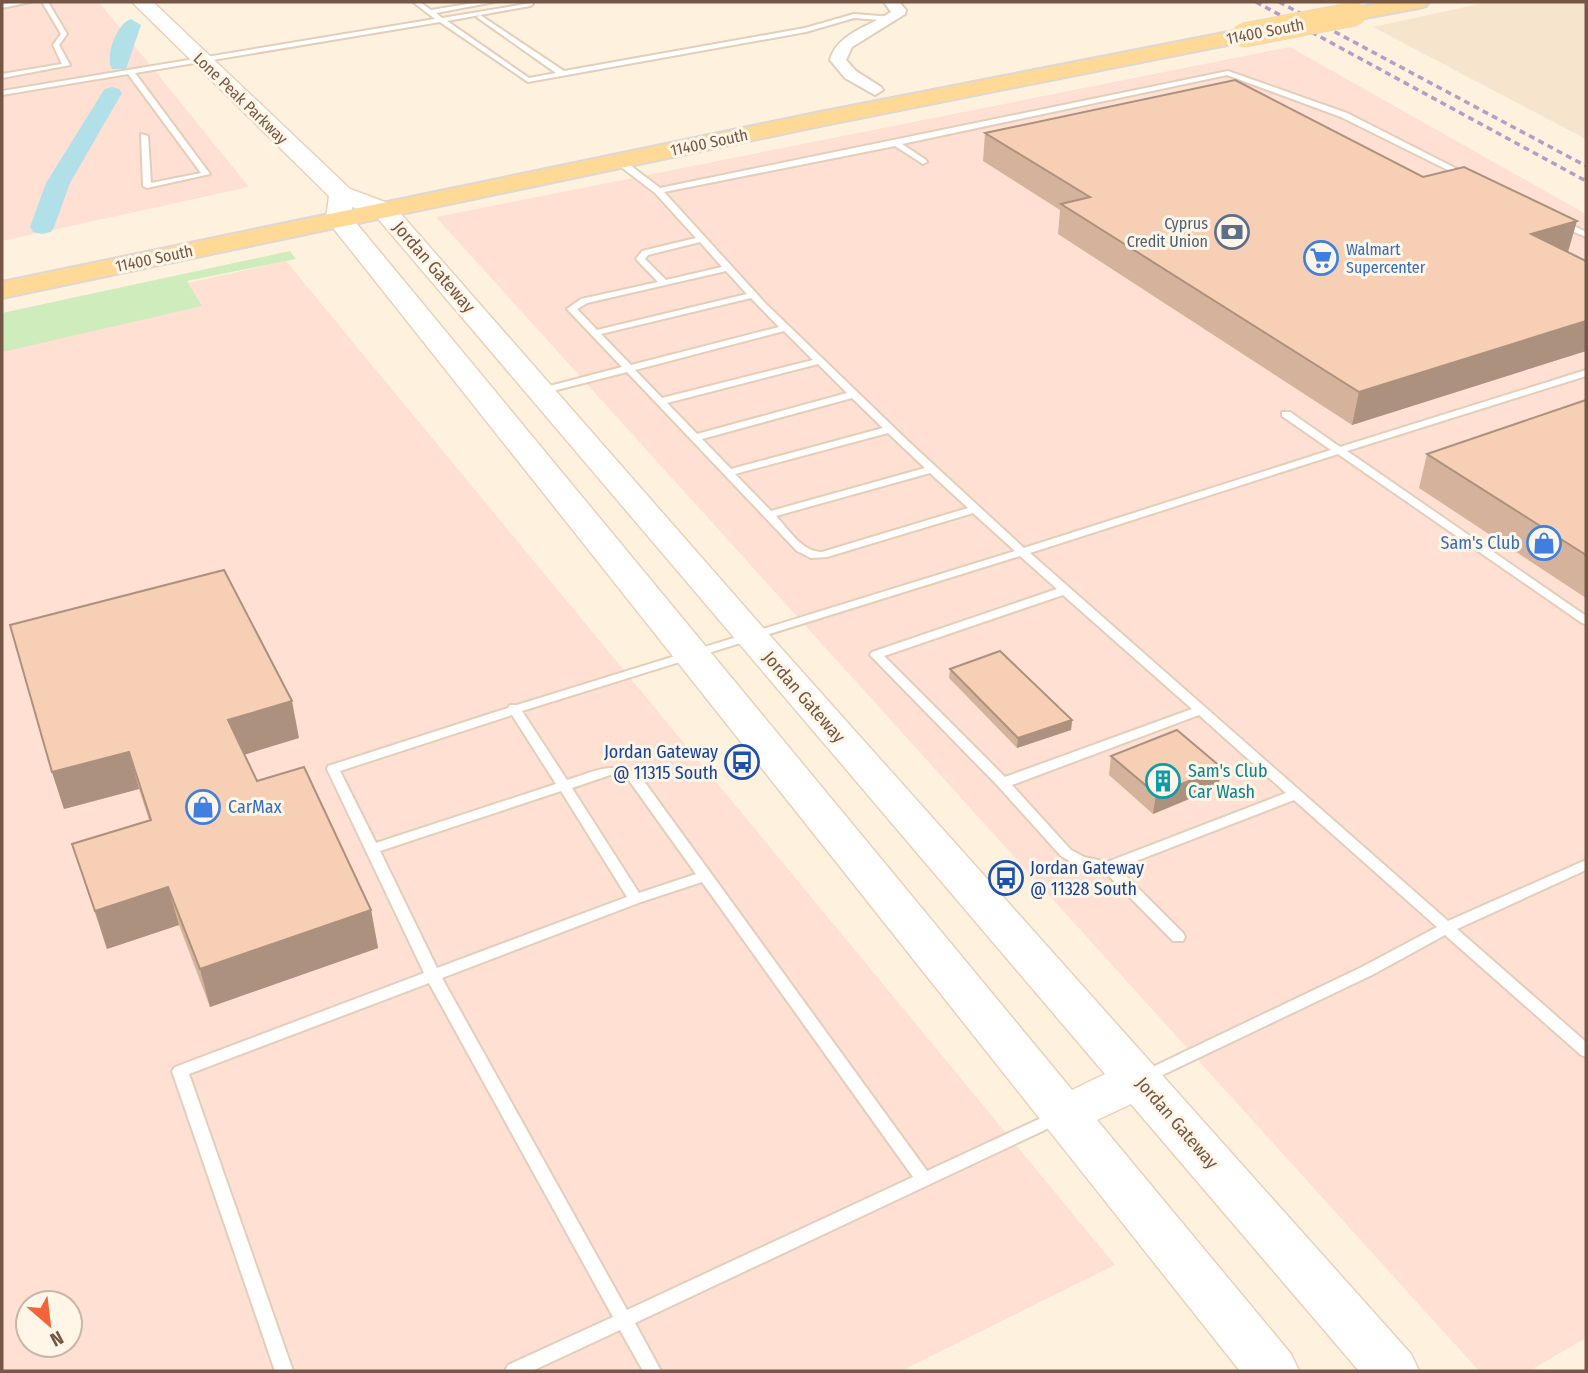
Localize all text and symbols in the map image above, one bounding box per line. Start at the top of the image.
street label: 11400 South [1225,15,1306,48]
street label: Lone Peak Parkway [190,49,292,149]
street label: 11400 South [669,125,750,160]
bank icon: Cyprus Credit Union [1213,213,1251,251]
place label: Cyprus Credit Union [1127,214,1208,251]
street label: Jordan Gateway [388,217,480,317]
supermarket icon: Walmart Supercenter [1302,239,1340,277]
place label: Walmart Supercenter [1346,240,1426,277]
street label: 11400 South [114,241,195,276]
shop icon: Sam's Club [1525,524,1563,562]
place label: Sam's Club [1441,532,1520,554]
street label: Jordan Gateway [758,647,850,747]
place label: Jordan Gateway @ 11315 South [604,741,718,784]
bus stop icon: Jordan Gateway @ 11315 South [723,743,761,781]
place label: Sam's Club Car Wash [1188,760,1268,803]
building icon: Sam's Club Car Wash [1144,762,1182,800]
shop icon: CarMax [184,788,222,826]
place label: CarMax [228,796,282,818]
place label: Jordan Gateway @ 11328 South [1030,857,1144,900]
bus stop icon: Jordan Gateway @ 11328 South [987,859,1025,897]
street label: Jordan Gateway [1131,1073,1223,1173]
north arrow [14,1289,84,1359]
text: N [46,1326,67,1351]

